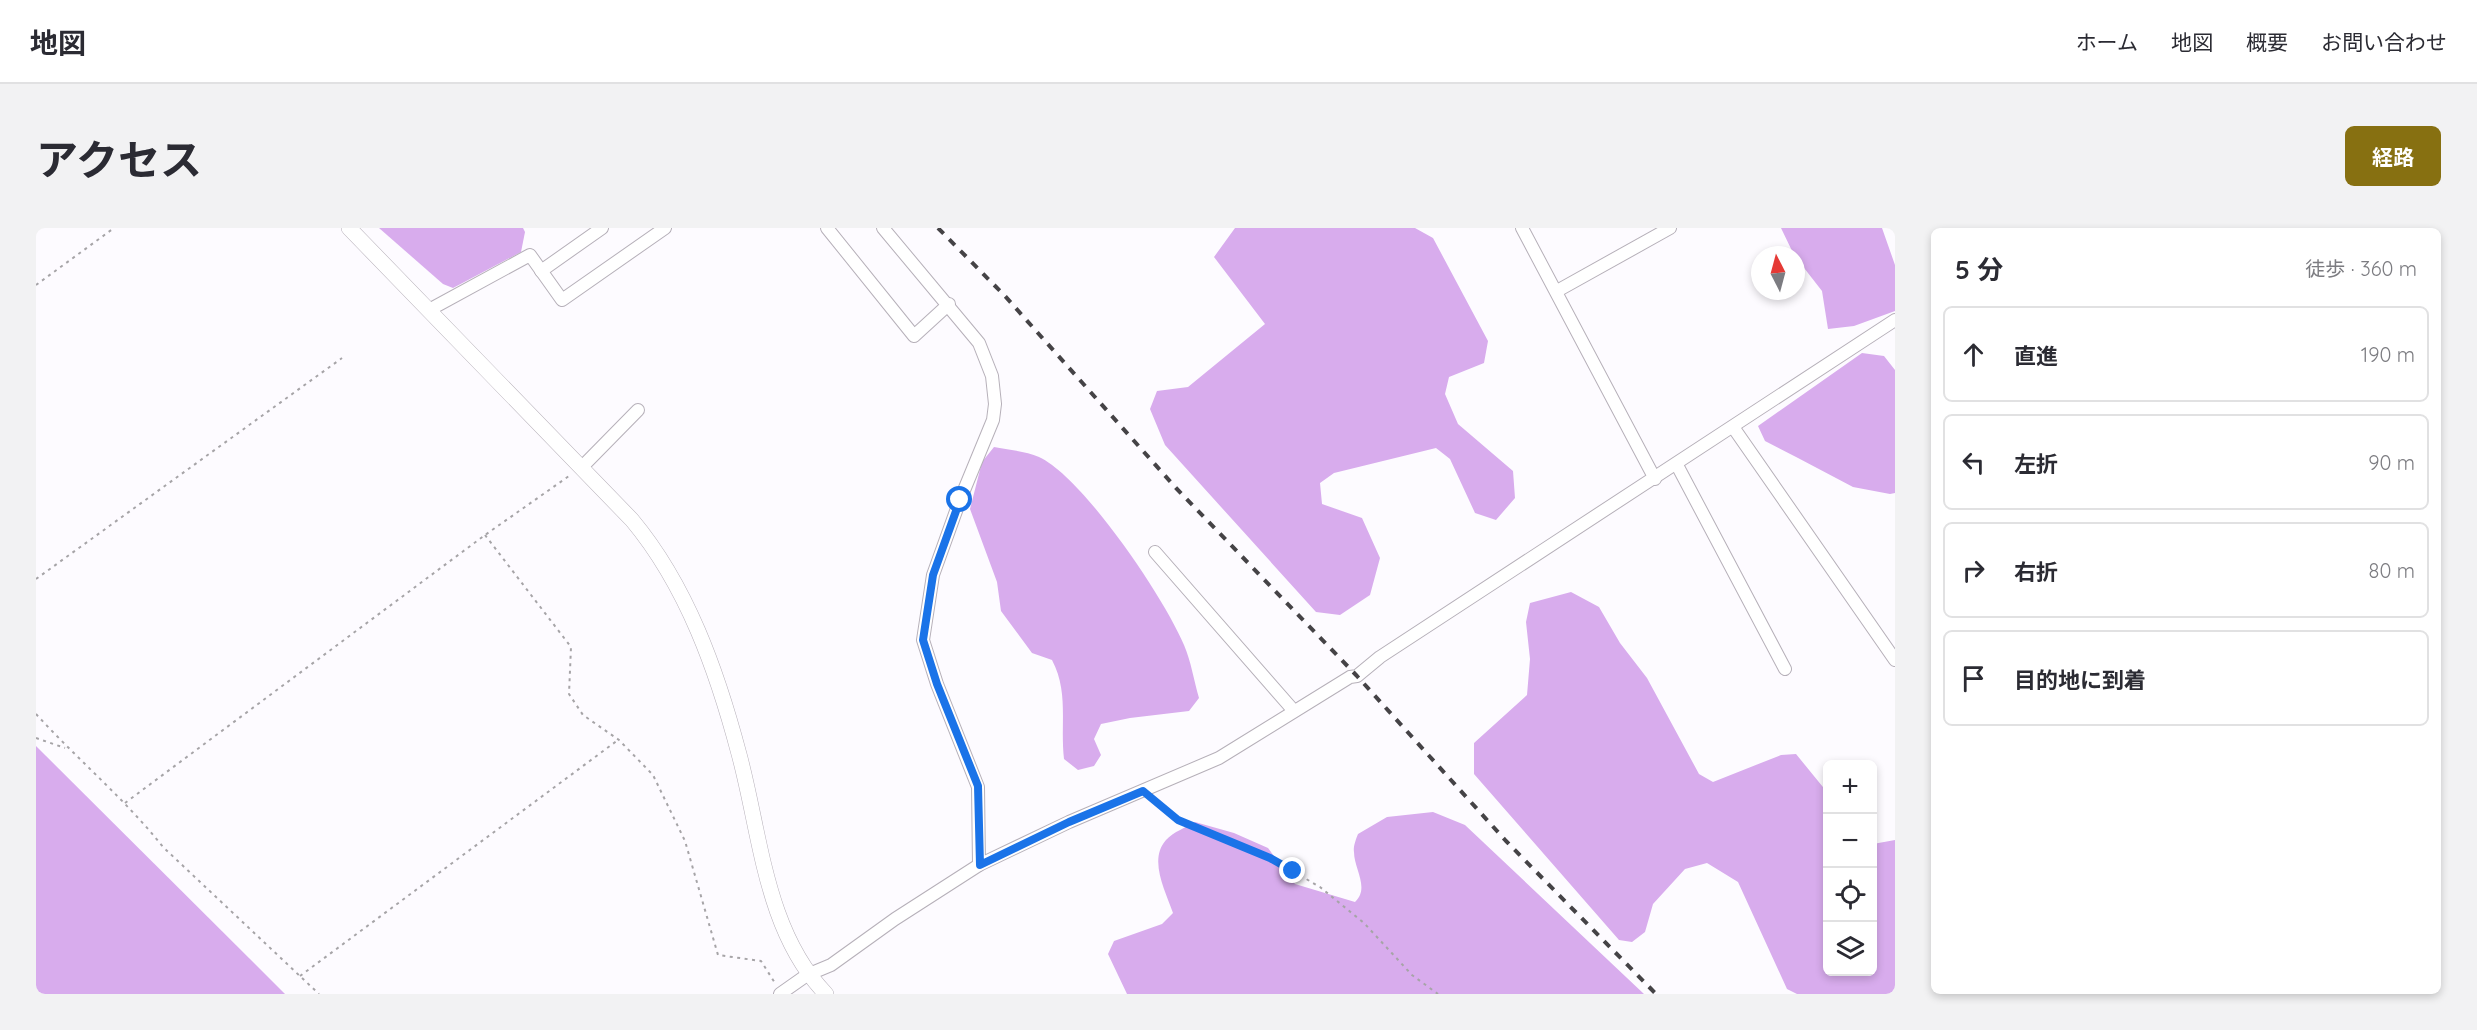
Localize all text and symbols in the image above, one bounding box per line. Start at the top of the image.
text: 地図 [30,25,86,60]
text: ホーム [2076,29,2138,55]
text: 地図 [2171,29,2213,55]
text: 概要 [2246,29,2288,55]
text: お問い合わせ [2321,29,2447,55]
button: 経路 [2345,126,2441,186]
text: アクセス [36,133,202,186]
north arrow [1751,246,1805,300]
text: 5 分 [1955,253,2003,286]
text: 徒歩 · 360 m [2305,256,2417,281]
icon: ahead [1957,338,1990,371]
text: 直進 [2014,342,2058,370]
text: 190 m [2361,342,2415,367]
icon: left [1957,446,1990,479]
text: 左折 [2014,450,2058,478]
text: 90 m [2368,450,2415,475]
route start [946,486,972,512]
icon: right [1957,554,1990,587]
text: 右折 [2014,558,2058,586]
text: 80 m [2369,558,2415,583]
icon: arrive [1957,662,1990,695]
text: 目的地に到着 [2014,666,2146,694]
map controls [1823,760,1877,976]
button: + [1823,760,1877,814]
button: − [1823,814,1877,868]
route end [1279,857,1305,883]
button: locate [1823,868,1877,922]
button: layers [1823,922,1877,976]

